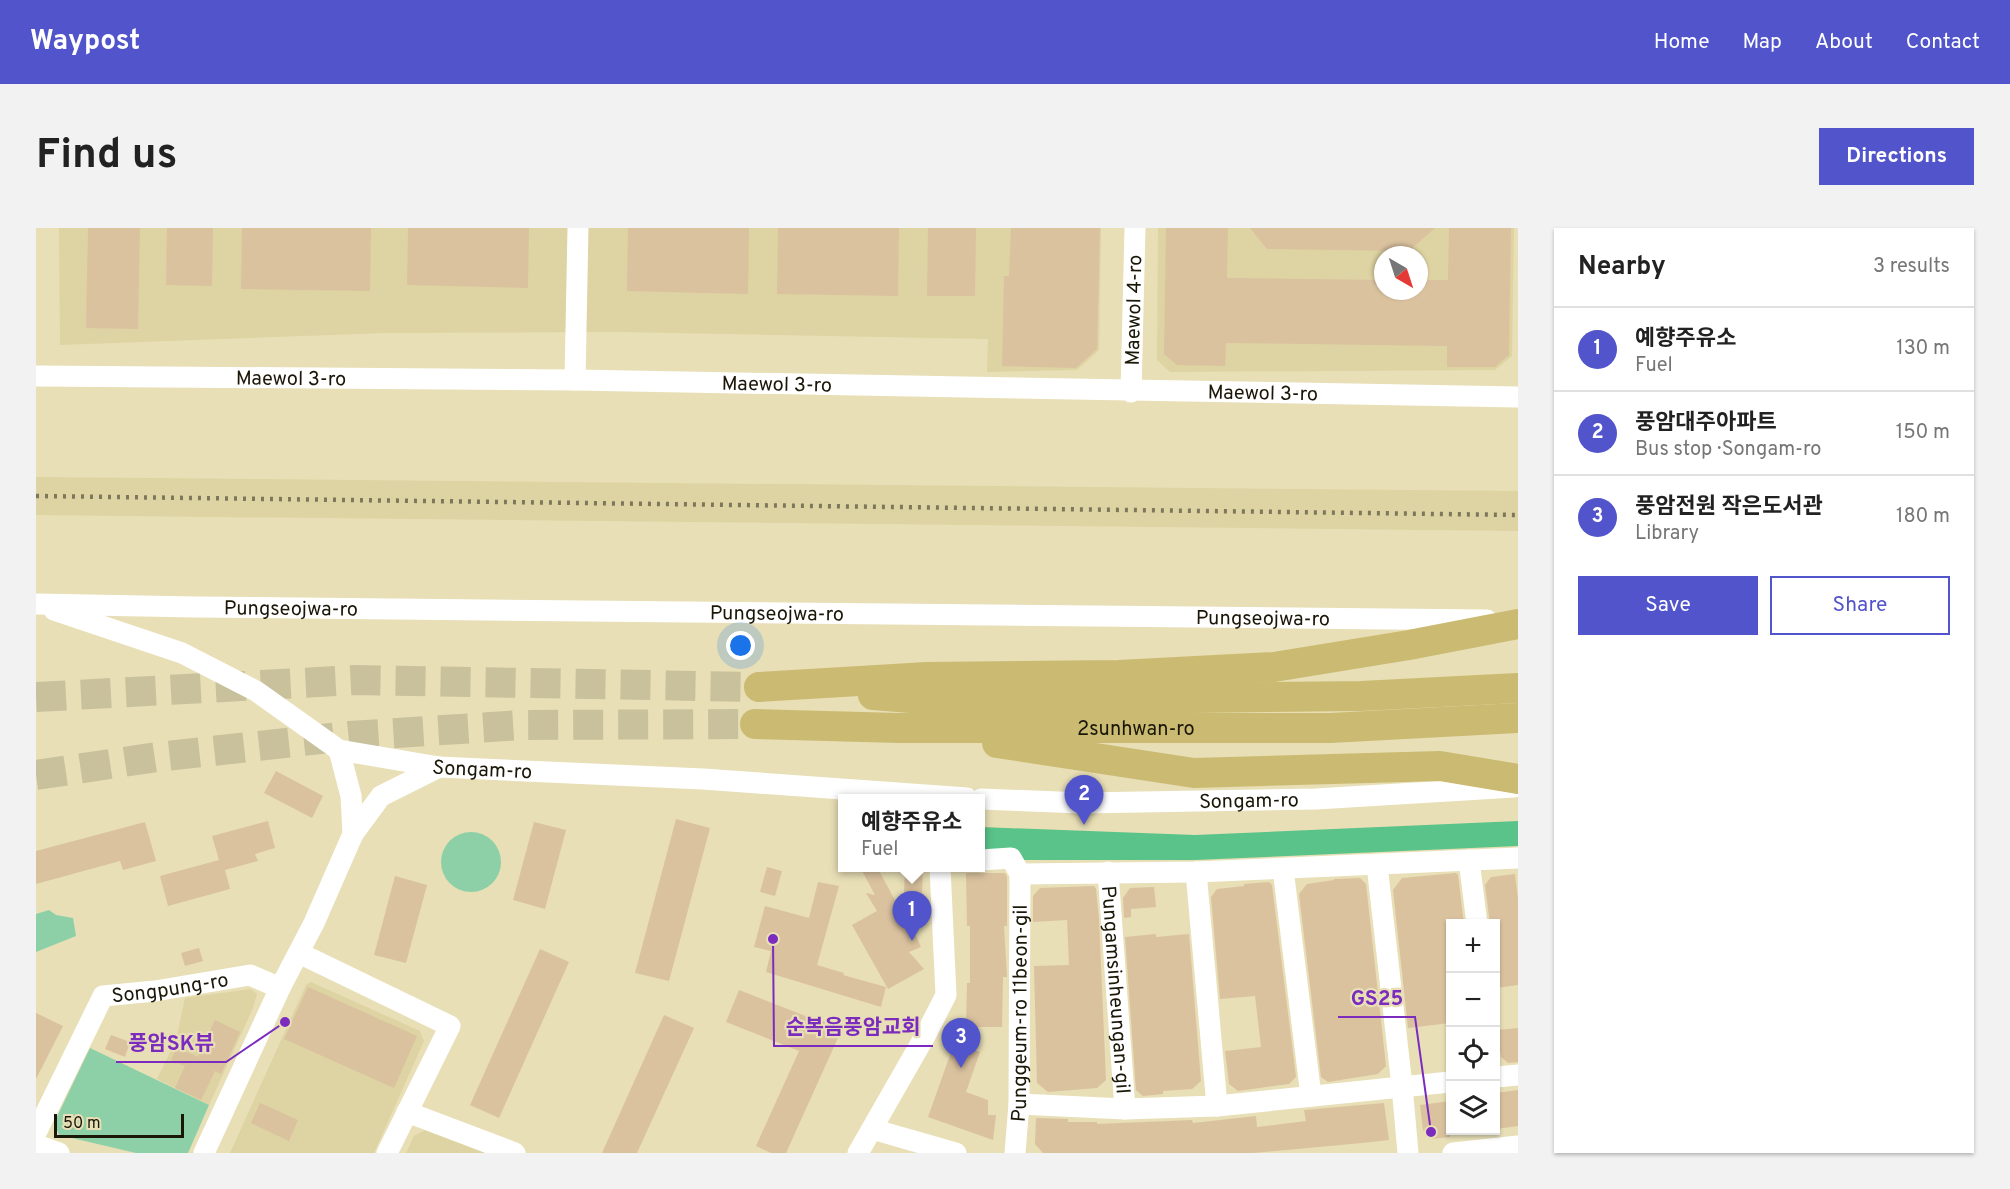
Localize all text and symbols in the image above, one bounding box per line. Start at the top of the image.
text: Waypost [30,24,140,60]
text: Home [1654,29,1710,56]
text: Map [1743,29,1782,56]
text: About [1815,29,1873,56]
text: Contact [1906,29,1980,56]
button: Directions [1819,128,1974,185]
text: Find us [36,130,177,183]
north arrow [1374,246,1428,300]
text: Nearby [1578,251,1666,284]
street label: Maewol 4-ro [1121,254,1149,366]
text: 3 results [1873,254,1950,280]
text: 예향주유소 [1635,326,1736,353]
text: 1 [1594,336,1602,362]
text: 130 m [1896,336,1950,362]
text: Fuel [1635,353,1673,379]
street label: Maewol 3-ro [236,366,346,393]
street label: Maewol 3-ro [721,372,832,400]
street label: Maewol 3-ro [1207,380,1318,408]
text: 풍암대주아파트 [1635,410,1777,437]
text: 2 [1591,420,1604,446]
text: 150 m [1896,420,1950,446]
text: Bus stop · Songam-ro [1635,437,1821,463]
text: 풍암전원 작은도서관 [1635,494,1823,521]
text: 3 [1592,504,1604,530]
text: 180 m [1896,504,1950,530]
text: Library [1635,521,1699,547]
button: Save [1578,576,1758,635]
button: Share [1770,576,1950,635]
street label: Pungseojwa-ro [224,596,358,624]
street label: Pungseojwa-ro [710,601,844,629]
street label: Pungseojwa-ro [1196,606,1330,633]
your location [726,631,755,660]
street label: 2sunhwan-ro [1077,717,1195,743]
street label: Songam-ro [430,755,533,786]
pin: 2 [1064,776,1104,825]
street label: Songam-ro [1199,788,1299,816]
popup [838,794,985,872]
text: 예향주유소 [861,810,962,837]
text: Fuel [861,837,899,863]
street label: Pungamsinheungan-gil [1094,885,1135,1095]
pin: 1 [892,892,932,941]
street label: Punggeum-ro 11beon-gil [1007,904,1035,1123]
map controls [1446,919,1500,1135]
button: + [1446,919,1500,973]
street label: Songpung-ro [111,968,230,1010]
button: − [1446,973,1500,1027]
callout: GS25 [1338,978,1415,1017]
text: GS25 [1351,986,1403,1013]
callout: 순복음풍암교회 [774,1007,933,1046]
text: 순복음풍암교회 [785,1015,921,1042]
pin: 3 [942,1018,980,1068]
callout: 풍암SK뷰 [116,1023,226,1062]
button: locate [1446,1027,1500,1081]
text: 풍암SK뷰 [128,1031,214,1058]
button: layers [1446,1081,1500,1135]
scale bar [54,1111,184,1138]
text: 50 m [63,1114,101,1134]

